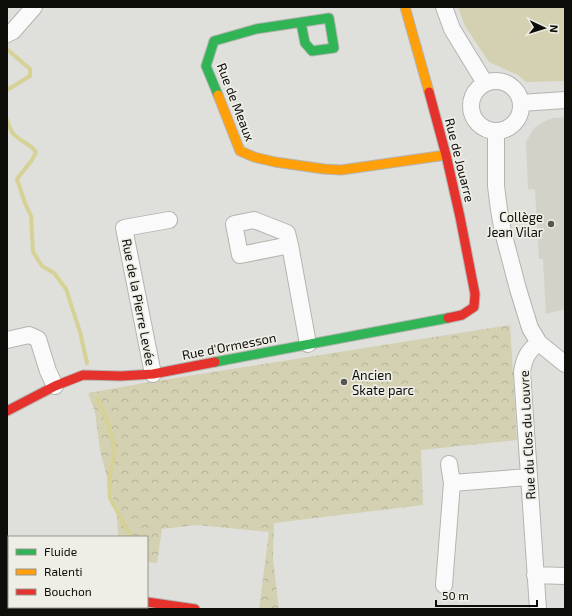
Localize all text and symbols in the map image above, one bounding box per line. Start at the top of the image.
north arrow [524,8,564,48]
text: N [548,24,561,33]
street label: Rue de Meaux [214,61,258,143]
street label: Rue de Jouarre [442,116,478,204]
place label: Collège Jean Vilar [487,209,543,240]
marker: Collège Jean Vilar [546,219,556,229]
street label: Rue de la Pierre Levée [119,237,159,367]
street label: Rue d'Ormesson [180,329,278,363]
place label: Ancien Skate parc [352,367,414,398]
street label: Rue du Clos du Louvre [516,370,538,500]
marker: Ancien Skate parc [339,377,349,387]
legend [8,536,148,608]
text: Fluide [44,544,77,558]
text: Ralenti [44,564,83,578]
scale bar [436,582,537,608]
text: Bouchon [44,584,92,598]
text: 50 m [442,588,469,602]

